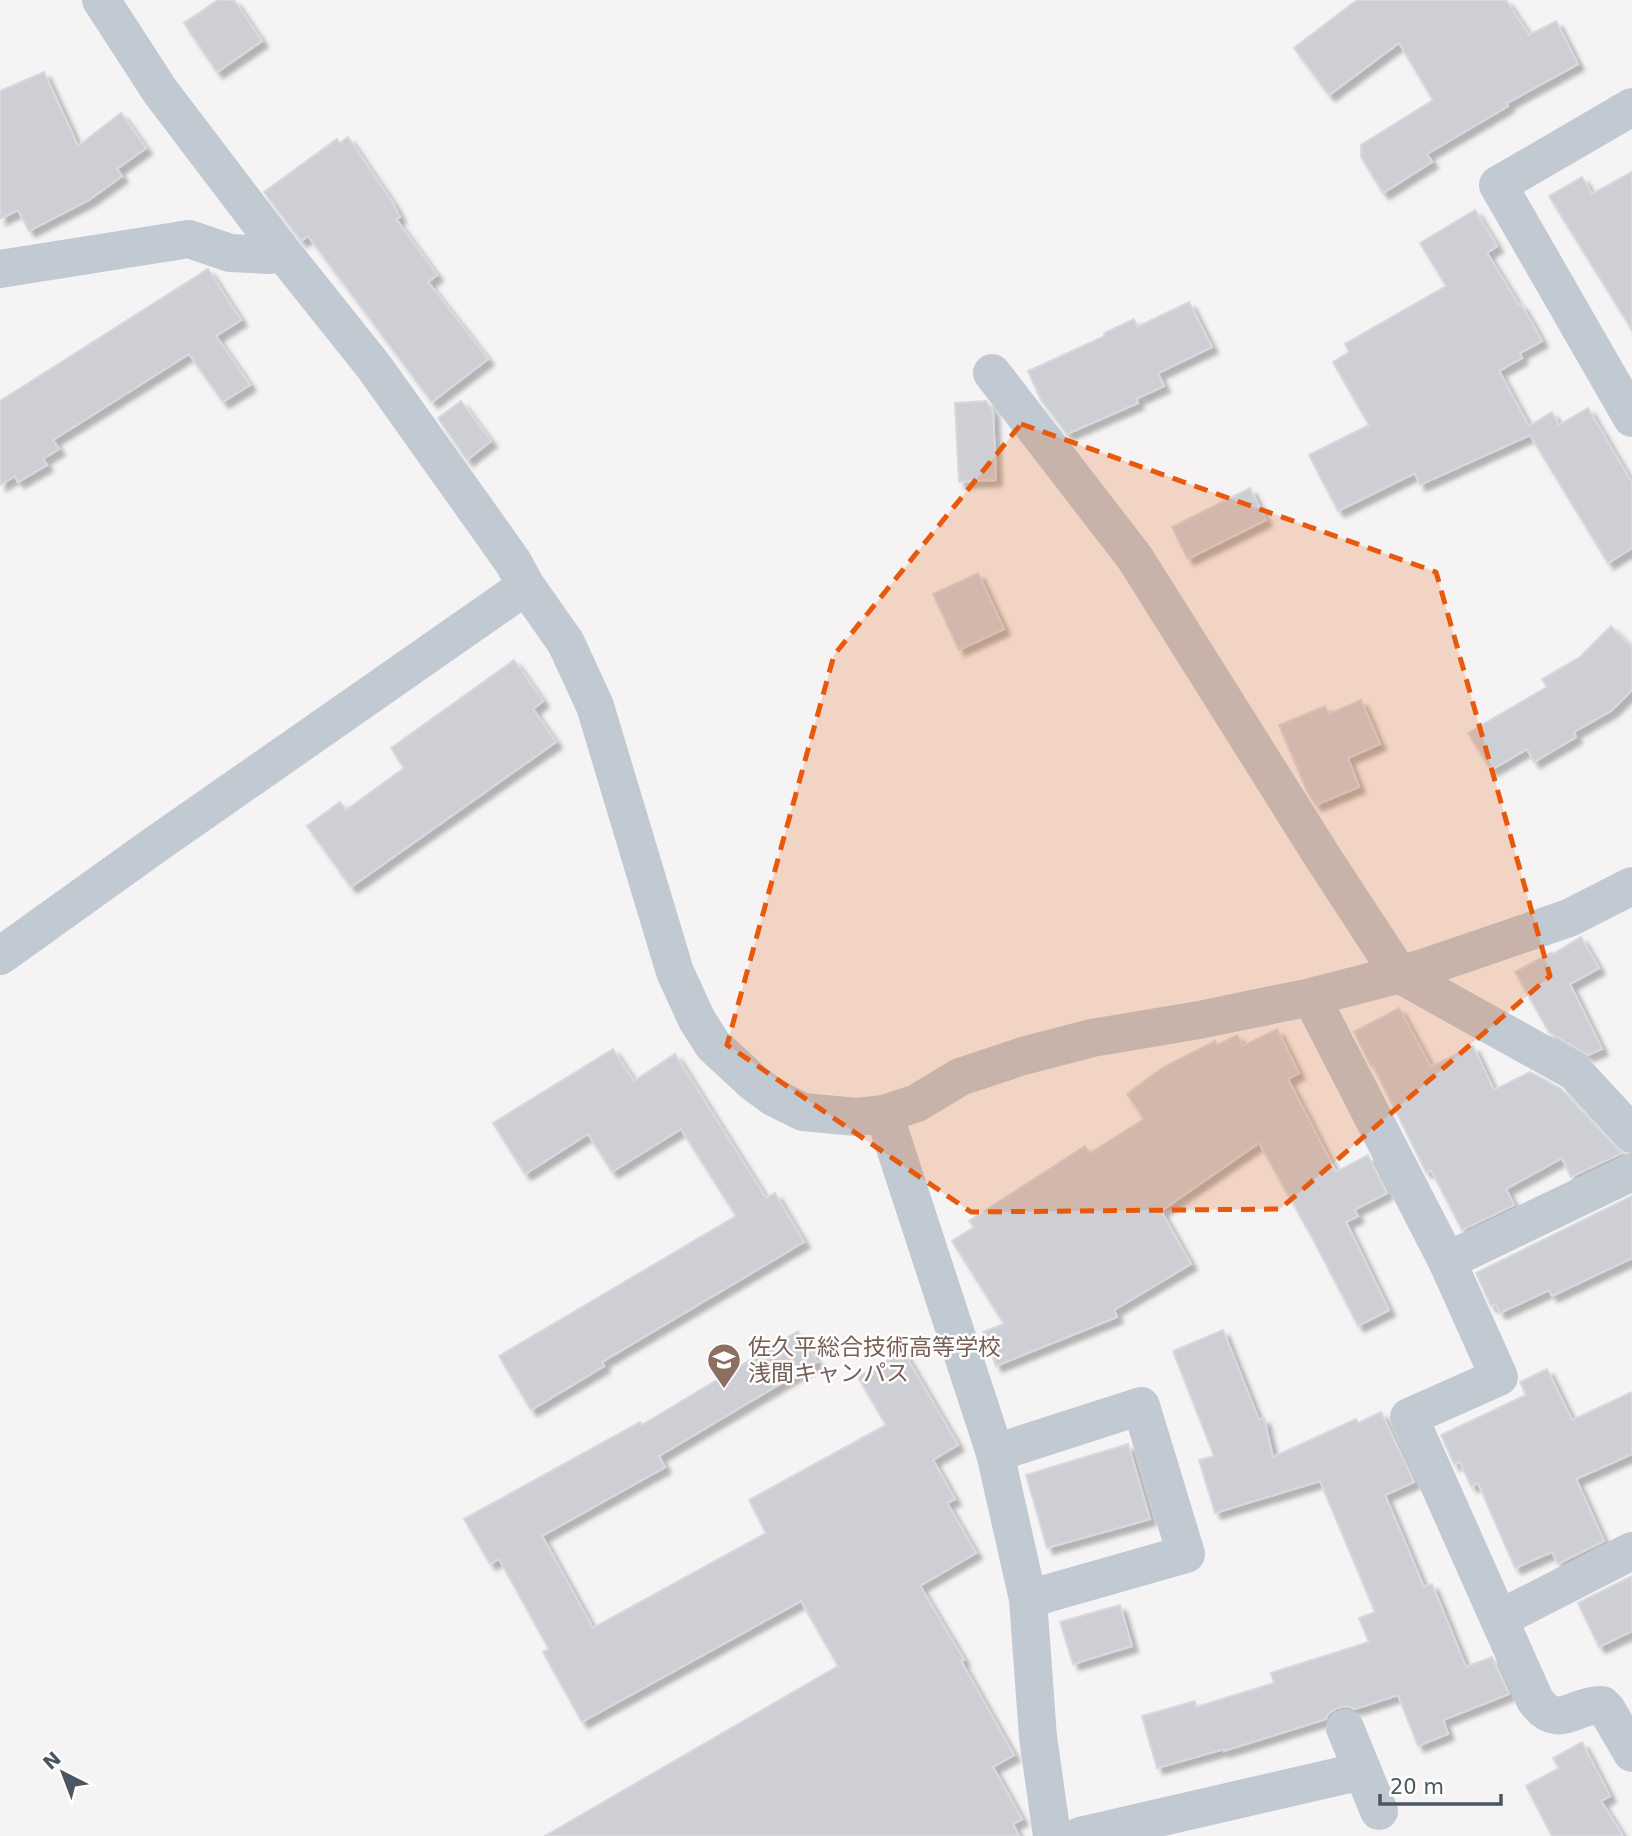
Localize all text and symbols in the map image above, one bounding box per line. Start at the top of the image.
place label: 佐久平総合技術高等学校 浅間キャンパス [748,1334,1001,1386]
school or university icon: 佐久平総合技術高等学校 浅間キャンパス [705,1341,743,1390]
north arrow [28,1738,98,1808]
text: N [38,1747,65,1774]
scale bar [1380,1762,1501,1806]
text: 20 m [1390,1775,1444,1799]

